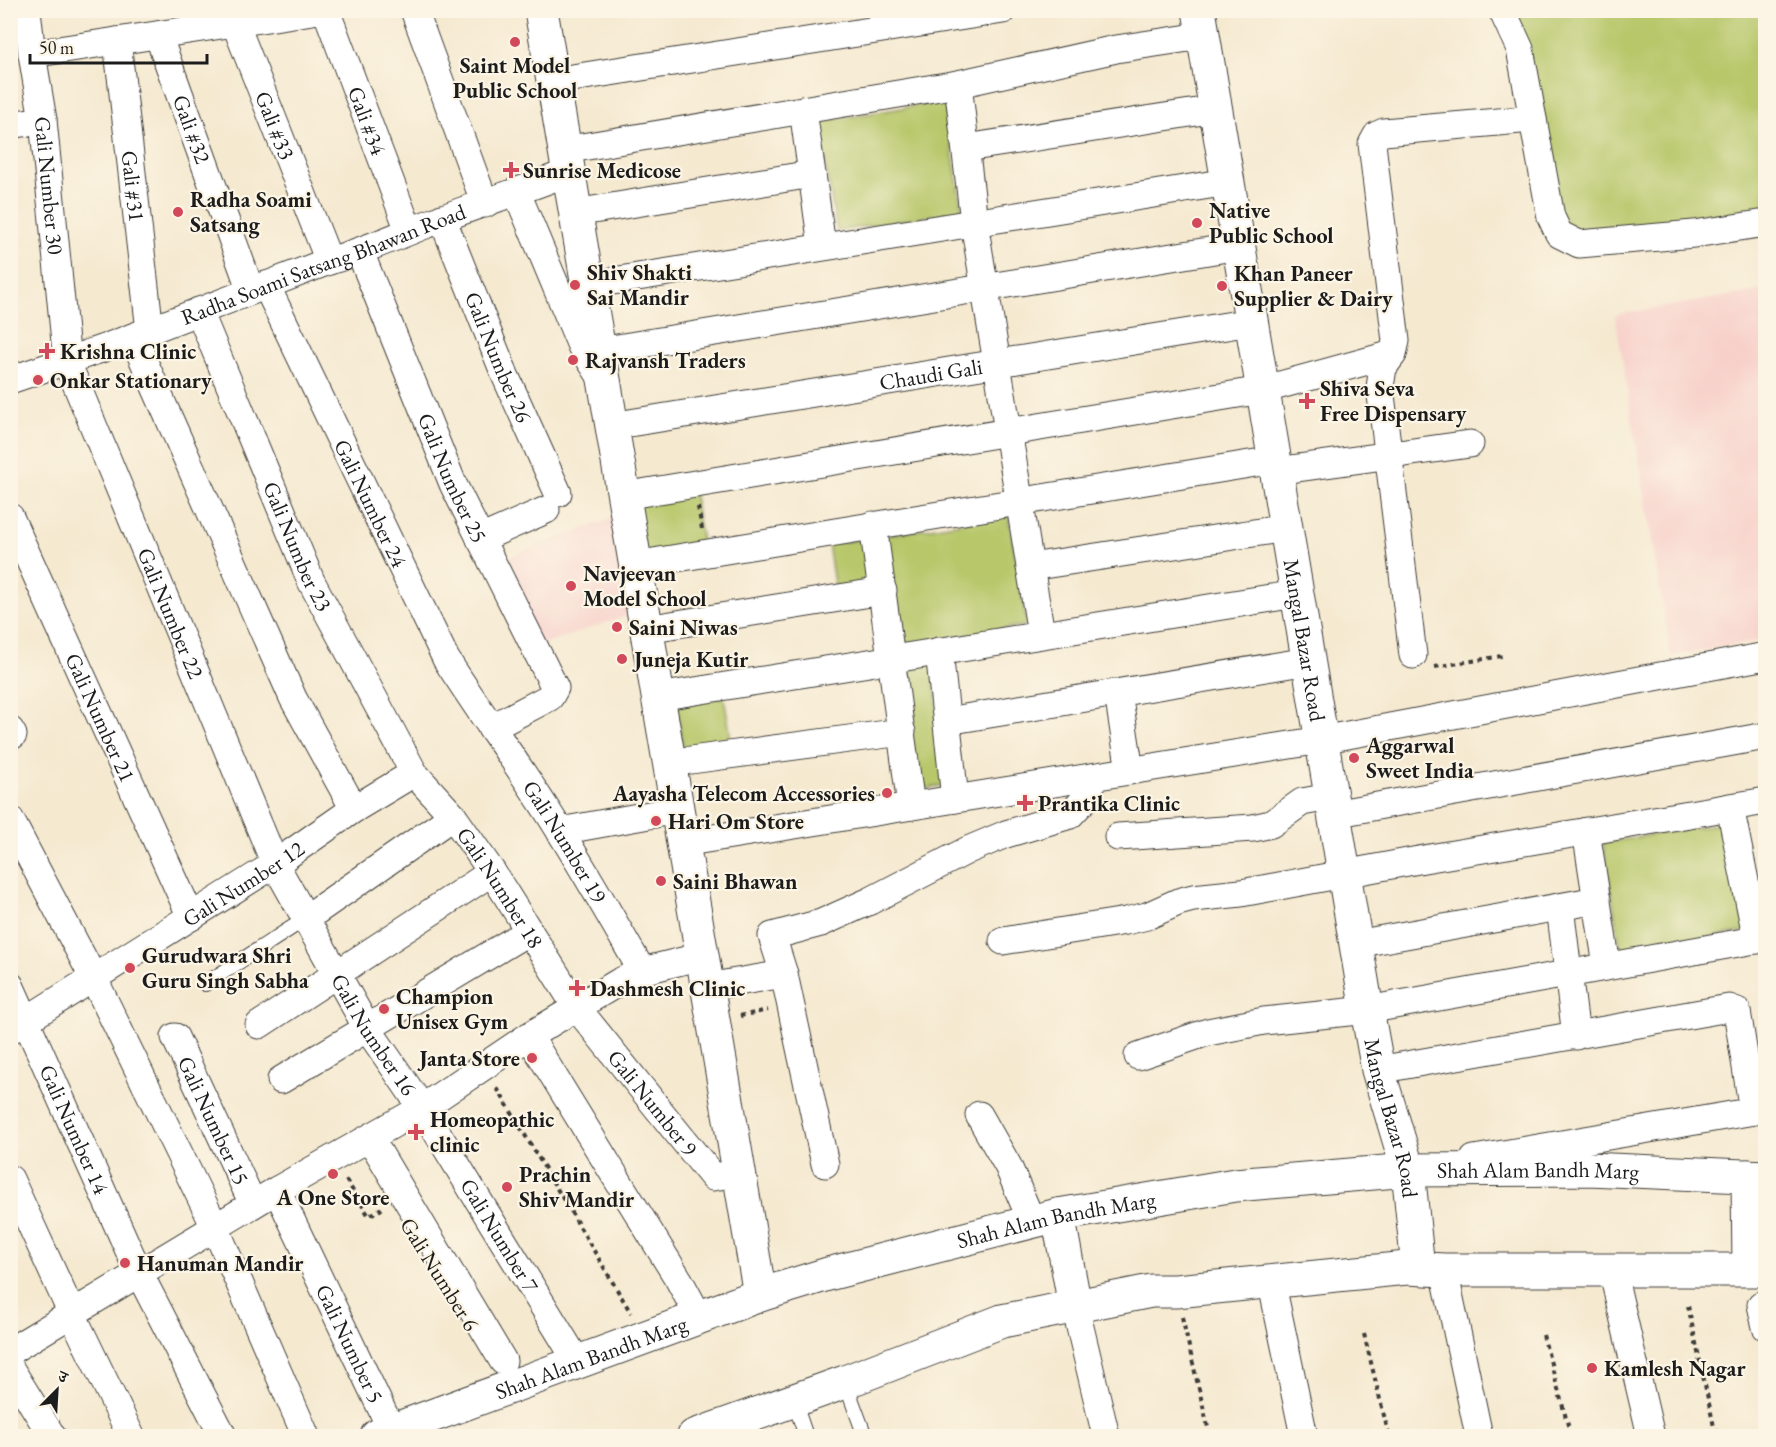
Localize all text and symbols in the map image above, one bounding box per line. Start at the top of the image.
scale bar [30,27,207,65]
marker: Saint Model Public School [508,35,522,49]
text: 50 m [39,36,74,59]
place label: Saint Model Public School [453,51,577,105]
street label: Gali #34 [341,82,393,160]
street label: Gali #33 [248,87,302,164]
street label: Gali #32 [166,91,218,168]
street label: Gali Number 30 [28,115,70,257]
street label: Gali #31 [115,149,151,223]
place label: Sunrise Medicose [523,156,681,185]
marker: Sunrise Medicose [504,163,518,177]
place label: Radha Soami Satsang [190,185,312,239]
place label: Native Public School [1209,196,1333,250]
street label: Radha Soami Satsang Bhawan Road [177,197,470,332]
marker: Radha Soami Satsang [171,205,185,219]
marker: Native Public School [1190,216,1204,230]
place label: Shiv Shakti Sai Mandir [587,258,693,312]
place label: Khan Paneer Supplier & Dairy [1234,259,1393,313]
marker: Shiv Shakti Sai Mandir [568,278,582,292]
marker: Khan Paneer Supplier & Dairy [1215,279,1229,293]
street label: Gali Number 26 [458,288,539,427]
place label: Krishna Clinic [60,337,196,366]
marker: Krishna Clinic [38,342,56,360]
place label: Rajvansh Traders [585,346,746,375]
street label: Chaudi Gali [877,352,984,397]
marker: Rajvansh Traders [566,353,580,367]
place label: Onkar Stationary [50,366,212,395]
marker: Onkar Stationary [31,373,45,387]
place label: Shiva Seva Free Dispensary [1320,374,1467,428]
marker: Shiva Seva Free Dispensary [1298,392,1316,410]
street label: Gali Number 25 [411,409,494,548]
street label: Gali Number 24 [327,434,414,573]
street label: Gali Number 23 [256,477,339,616]
street label: Gali Number 22 [131,543,211,683]
street label: Mangal Bazar Road [1276,557,1332,724]
place label: Navjeevan Model School [583,559,707,613]
marker: Navjeevan Model School [564,579,578,593]
place label: Saini Niwas [629,613,738,642]
marker: Saini Niwas [610,620,624,634]
place label: Juneja Kutir [632,645,749,674]
street label: Gali Number 21 [58,648,142,787]
marker: Juneja Kutir [615,652,629,666]
place label: Aggarwal Sweet India [1365,731,1474,785]
marker: Aggarwal Sweet India [1347,751,1361,765]
street label: Gali Number 19 [516,775,614,909]
place label: Aayasha Telecom Accessories [612,779,875,808]
marker: Aayasha Telecom Accessories [880,786,894,800]
place label: Prantika Clinic [1038,789,1180,818]
marker: Prantika Clinic [1016,794,1034,812]
place label: Hari Om Store [668,807,804,836]
marker: Hari Om Store [649,814,663,828]
street label: Gali Number 18 [450,821,550,954]
street label: Gali Number 12 [177,834,310,934]
place label: Saini Bhawan [673,867,798,896]
marker: Saini Bhawan [654,874,668,888]
place label: Gurudwara Shri Guru Singh Sabha [142,941,309,995]
marker: Gurudwara Shri Guru Singh Sabha [123,961,137,975]
street label: Gali Number 16 [324,969,423,1102]
place label: Dashmesh Clinic [590,974,745,1003]
marker: Dashmesh Clinic [568,979,586,997]
place label: Champion Unisex Gym [396,982,509,1036]
marker: Champion Unisex Gym [377,1002,391,1016]
street label: Mangal Bazar Road [1357,1036,1425,1200]
place label: Janta Store [417,1044,520,1073]
street label: Gali Number 9 [601,1044,704,1162]
marker: Janta Store [525,1051,539,1065]
street label: Gali Number 15 [171,1052,256,1190]
street label: Gali Number 14 [33,1060,116,1199]
place label: Homeopathic clinic [430,1105,554,1159]
marker: Homeopathic clinic [407,1123,425,1141]
street label: Shah Alam Bandh Marg [1437,1155,1640,1186]
place label: Prachin Shiv Mandir [519,1160,635,1214]
marker: A One Store [326,1167,340,1181]
street label: Gali Number 7 [454,1173,545,1298]
marker: Prachin Shiv Mandir [500,1180,514,1194]
place label: A One Store [276,1183,389,1212]
street label: Shah Alam Bandh Marg [954,1185,1158,1255]
street label: Gali Number 6 [393,1212,486,1337]
place label: Hanuman Mandir [137,1249,304,1278]
marker: Hanuman Mandir [118,1256,132,1270]
street label: Gali Number 5 [309,1279,390,1408]
street label: Shah Alam Bandh Marg [491,1309,691,1406]
place label: Kamlesh Nagar [1604,1354,1746,1383]
north arrow [27,1360,87,1420]
marker: Kamlesh Nagar [1585,1361,1599,1375]
text: उ [54,1365,73,1389]

